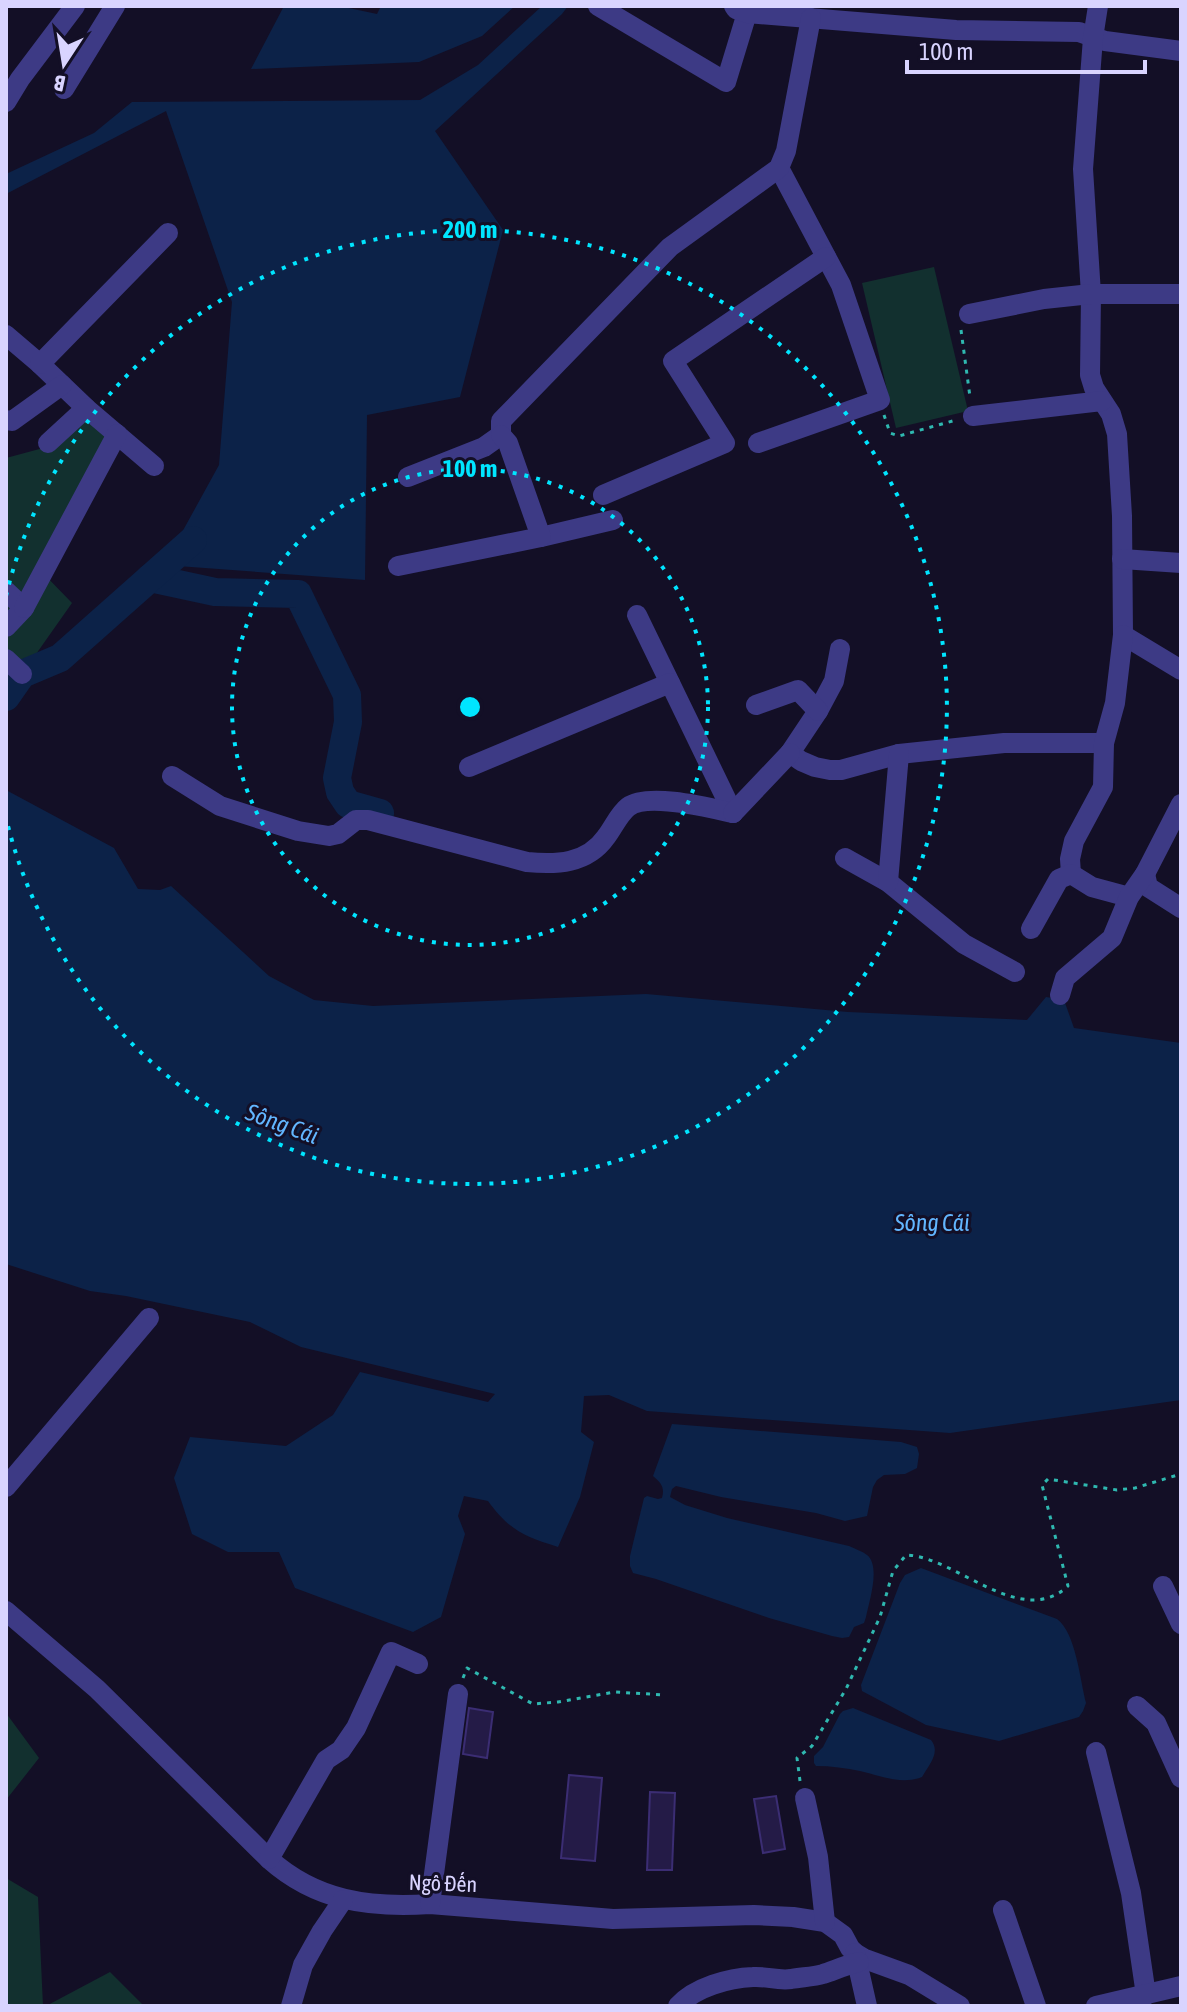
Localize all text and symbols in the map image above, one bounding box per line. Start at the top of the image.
north arrow [24,24,104,104]
scale bar [907,24,1145,74]
text: 100 m [919,38,973,65]
text: B [51,70,68,97]
text: 200 m [443,216,497,243]
text: 100 m [443,455,497,482]
centre of rings [456,693,484,721]
water label: Sông Cái [241,1098,322,1149]
water label: Sông Cái [893,1209,970,1236]
street label: Ngô Đến [408,1869,478,1897]

